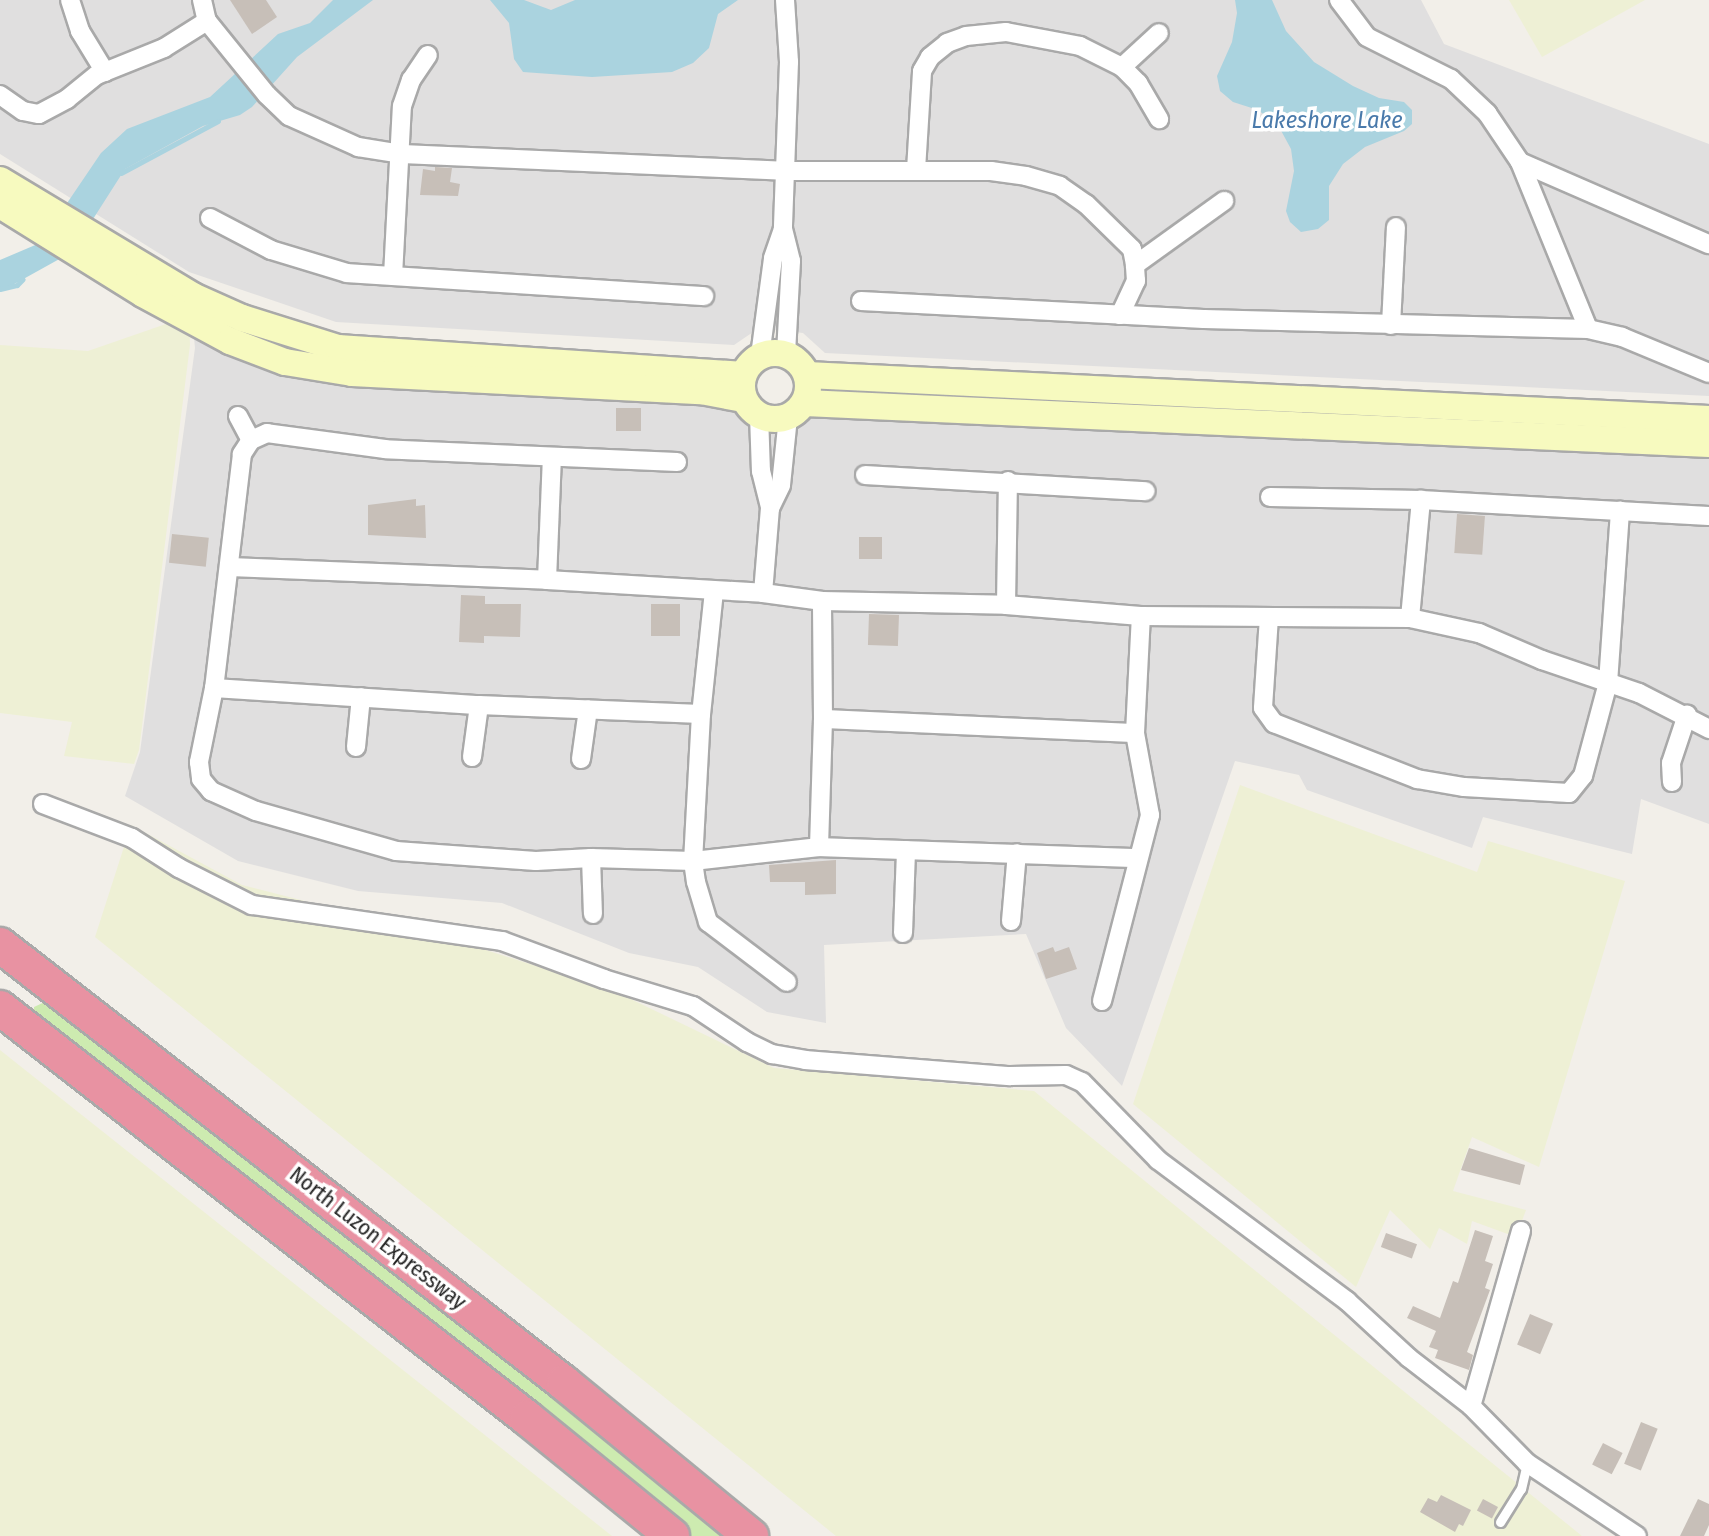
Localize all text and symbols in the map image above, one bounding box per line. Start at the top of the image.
water label: Lakeshore Lake [1251,107,1403,135]
street label: North Luzon Expressway [284,1161,472,1315]

